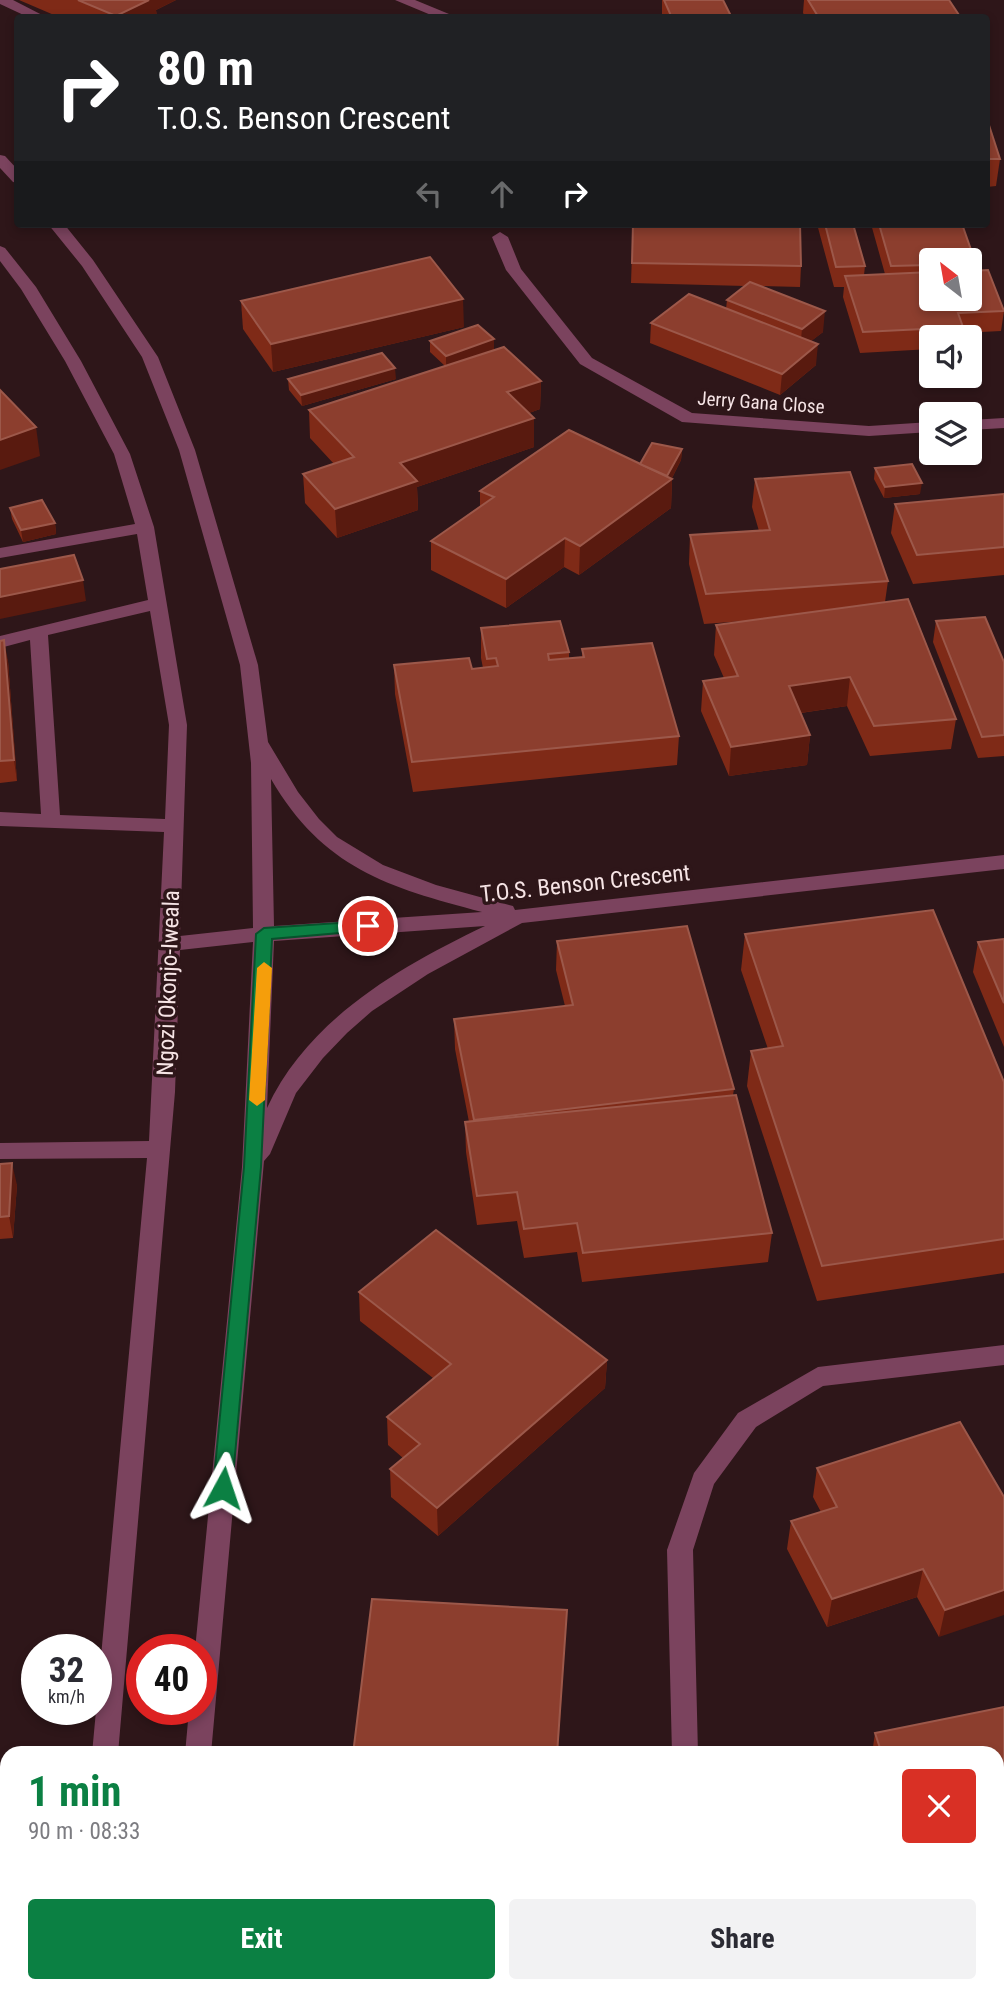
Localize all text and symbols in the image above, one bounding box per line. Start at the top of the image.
text: 80 m [157,40,254,97]
icon: right [42,42,133,133]
text: T.O.S. Benson Crescent [157,99,451,137]
icon: left [410,175,448,213]
icon: ahead [483,175,521,213]
icon: right [556,175,594,213]
north arrow [919,248,982,312]
map controls [919,248,982,465]
button: sound [919,325,982,388]
street label: Jerry Gana Close [697,387,825,418]
button: layers [919,402,982,465]
street label: T.O.S. Benson Crescent [479,859,691,908]
street label: Ngozi Okonjo-Iweala [152,890,185,1076]
pin [338,896,398,956]
icon: arrive [349,907,387,945]
position arrow [186,1451,260,1525]
speed limit sign: 40 [126,1634,217,1725]
text: 32 [49,1650,84,1691]
text: km/h [48,1686,85,1707]
text: 1 min [28,1767,121,1816]
button: close [902,1769,976,1843]
text: 90 m · 08:33 [28,1818,140,1845]
button: Exit [28,1899,495,1979]
button: Share [509,1899,976,1979]

